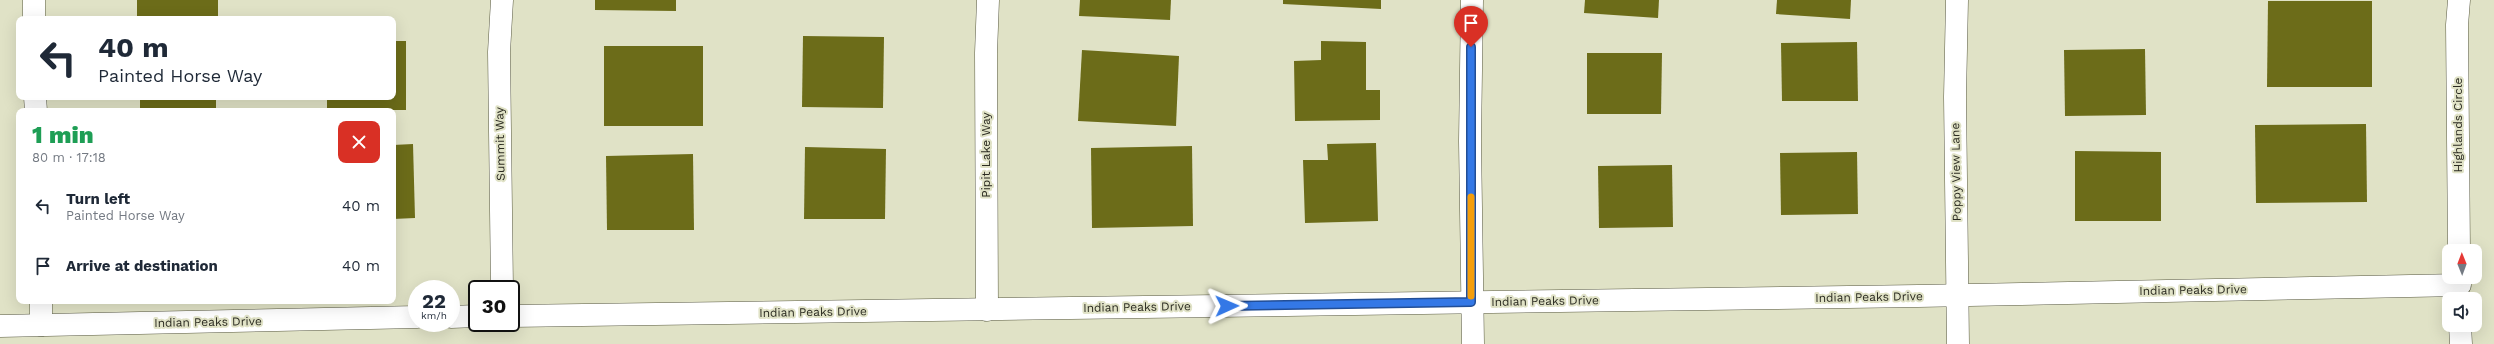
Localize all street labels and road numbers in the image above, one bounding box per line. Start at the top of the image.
street label: Highlands Circle [2451,77,2465,173]
street label: Summit Way [492,106,508,181]
street label: Pipit Lake Way [979,112,993,198]
street label: Poppy View Lane [1948,122,1964,222]
street label: Indian Peaks Drive [2139,282,2247,298]
street label: Indian Peaks Drive [1815,289,1923,305]
street label: Indian Peaks Drive [1491,293,1599,309]
street label: Indian Peaks Drive [1083,299,1191,315]
street label: Indian Peaks Drive [759,304,867,320]
street label: Indian Peaks Drive [154,314,262,330]

